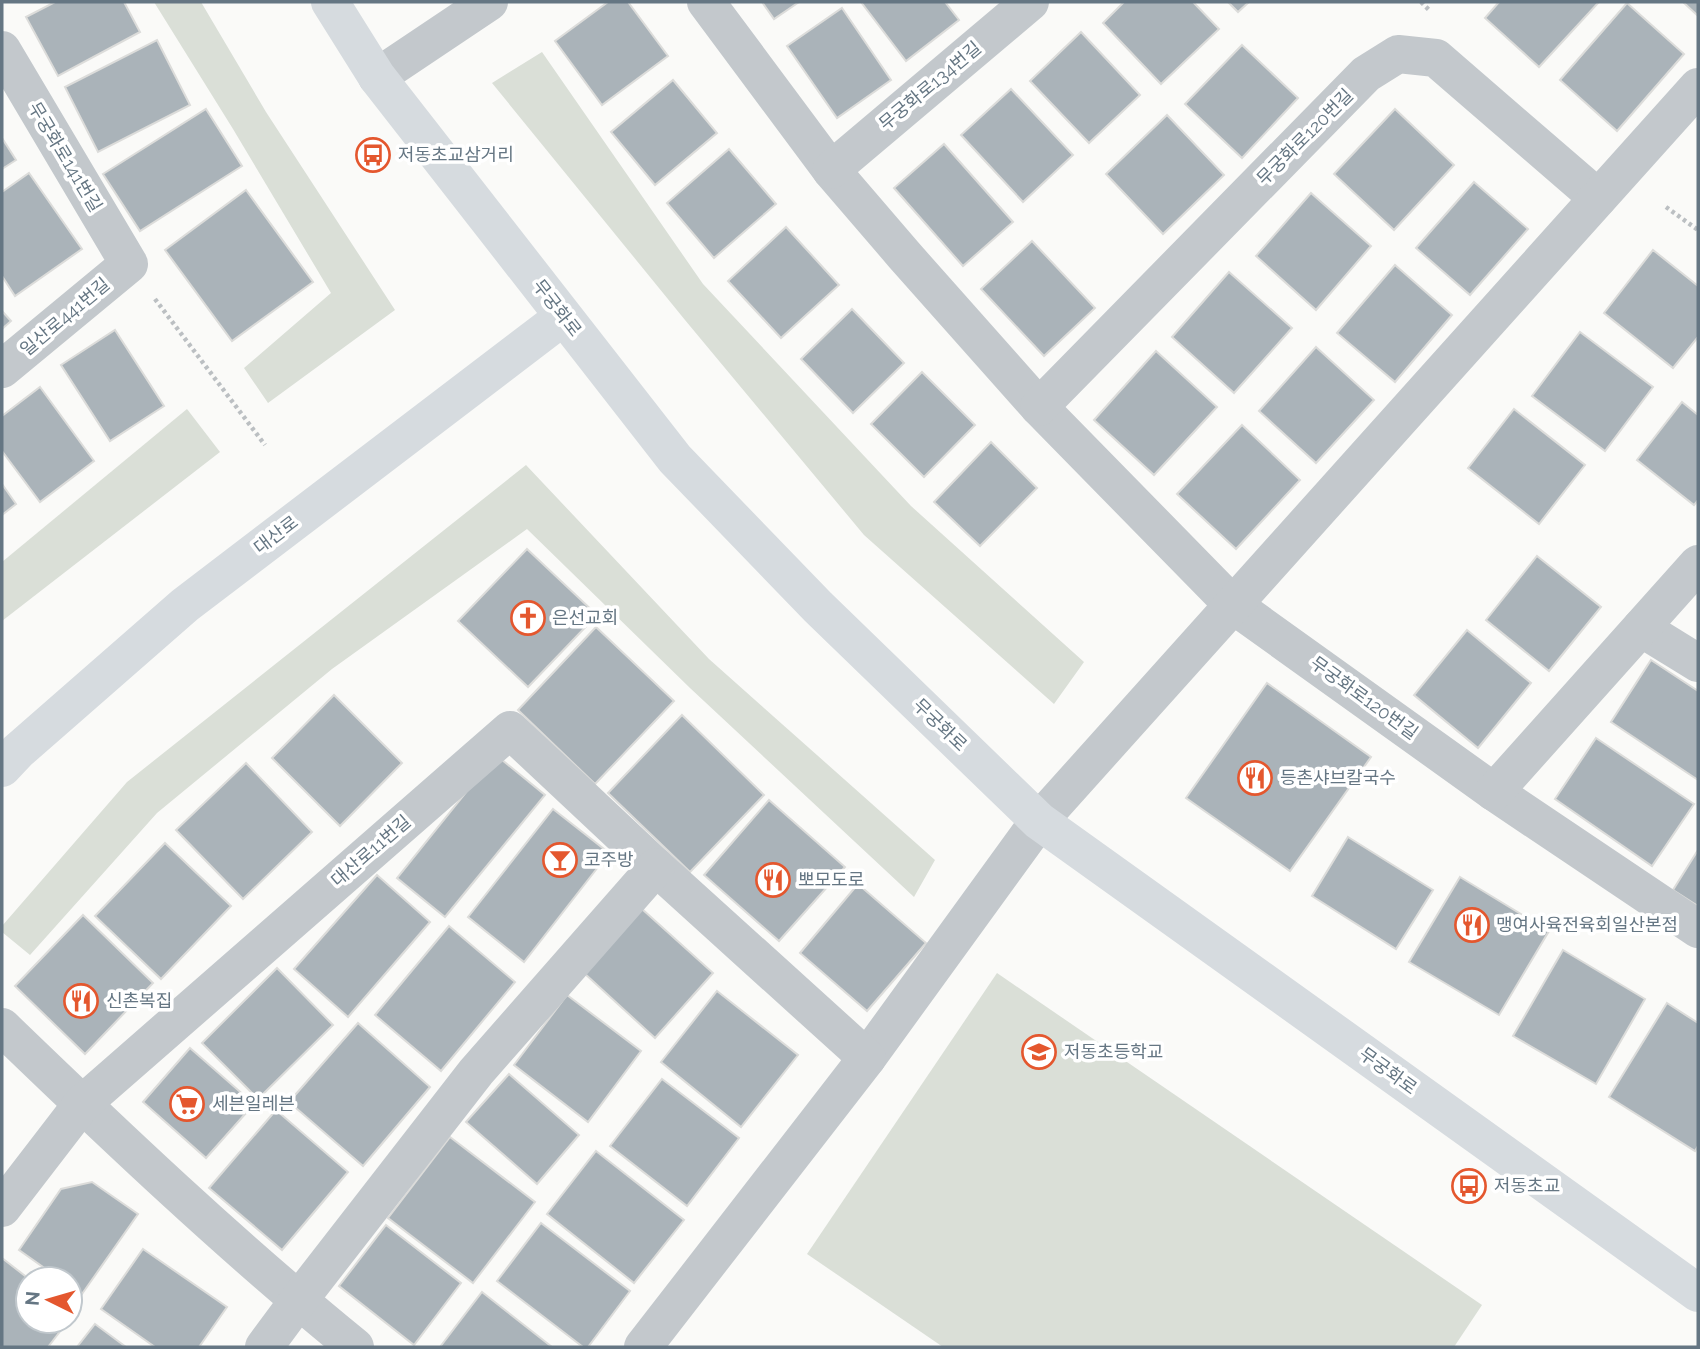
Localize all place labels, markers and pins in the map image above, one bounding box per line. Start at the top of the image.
bus stop icon: 저동초교삼거리 [354,136,392,174]
place label: 저동초교삼거리 [398,144,514,165]
church icon: 은선교회 [509,599,547,637]
place label: 은선교회 [552,607,618,628]
restaurant icon: 등촌샤브칼국수 [1236,759,1274,797]
place label: 등촌샤브칼국수 [1280,767,1396,788]
bar icon: 코주방 [541,841,579,879]
place label: 코주방 [584,849,634,870]
restaurant icon: 뽀모도로 [754,861,792,899]
place label: 뽀모도로 [798,869,864,890]
restaurant icon: 맹여사육전육회일산본점 [1453,906,1491,944]
place label: 맹여사육전육회일산본점 [1496,914,1678,935]
restaurant icon: 신촌복집 [62,982,100,1020]
place label: 신촌복집 [106,990,172,1011]
school or university icon: 저동초등학교 [1020,1033,1058,1071]
place label: 저동초등학교 [1064,1041,1163,1062]
supermarket icon: 세븐일레븐 [168,1085,206,1123]
place label: 세븐일레븐 [212,1093,295,1114]
bus stop icon: 저동초교 [1450,1167,1488,1205]
place label: 저동초교 [1494,1175,1560,1196]

